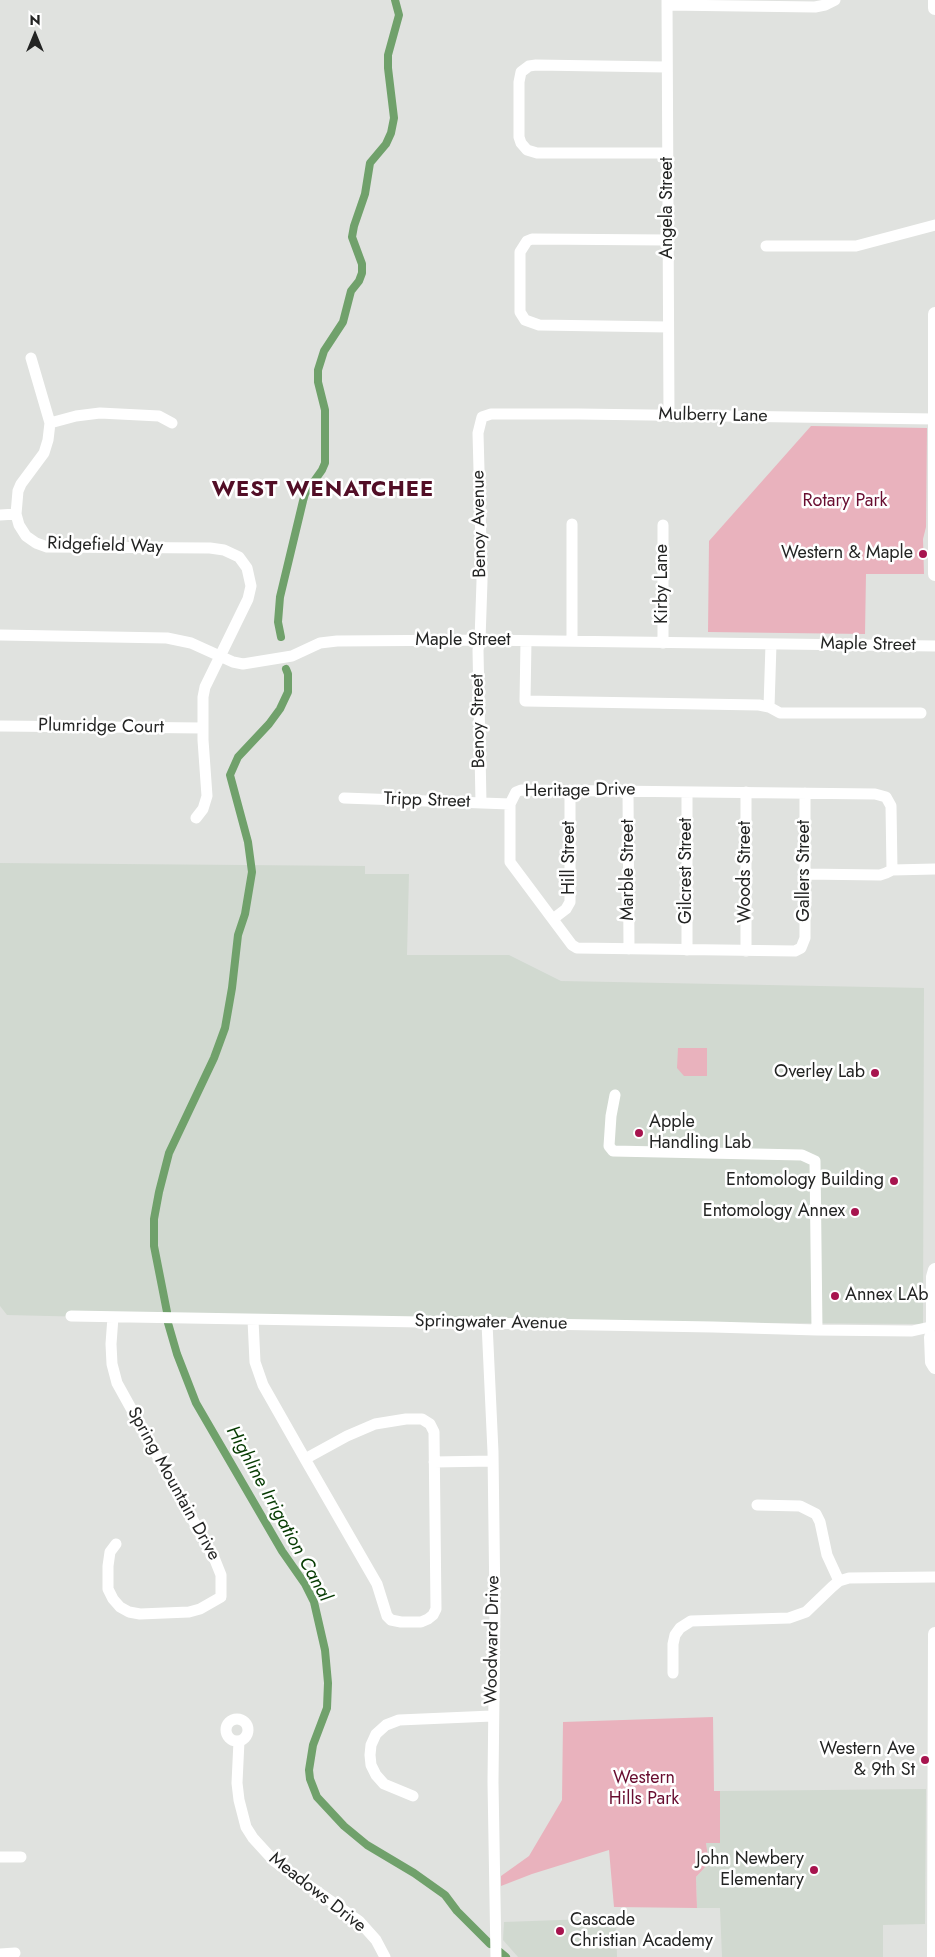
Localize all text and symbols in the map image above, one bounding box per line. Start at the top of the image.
north arrow [10,10,60,60]
text: N [29,10,41,30]
street label: Angela Street [657,157,679,259]
street label: Mulberry Lane [658,404,768,428]
street label: Benoy Avenue [468,470,492,578]
district label: WEST WENATCHEE [210,478,436,504]
park label: Rotary Park [803,491,887,513]
street label: Ridgefield Way [47,533,163,559]
place label: Western & Maple [781,543,913,565]
street label: Kirby Lane [652,544,674,624]
marker: Western & Maple [917,548,929,560]
street label: Maple Street [415,630,511,652]
street label: Maple Street [820,633,916,657]
street label: Benoy Street [467,674,491,768]
street label: Plumridge Court [38,715,164,739]
street label: Heritage Drive [524,779,636,803]
street label: Tripp Street [383,789,471,813]
street label: Gilcrest Street [676,818,698,924]
street label: Marble Street [618,819,640,921]
street label: Gallers Street [794,820,816,922]
street label: Hill Street [559,821,581,895]
street label: Woods Street [735,821,757,923]
place label: Overley Lab [774,1062,865,1084]
marker: Overley Lab [869,1067,881,1079]
place label: Apple Handling Lab [649,1112,751,1154]
marker: Apple Handling Lab [633,1127,645,1139]
place label: Entomology Building [726,1170,884,1192]
marker: Entomology Building [888,1175,900,1187]
place label: Entomology Annex [703,1201,845,1223]
marker: Entomology Annex [849,1206,861,1218]
place label: Annex LAb [845,1285,929,1307]
marker: Annex LAb [829,1290,841,1302]
street label: Springwater Avenue [414,1311,568,1335]
street label: Spring Mountain Drive [122,1404,224,1564]
water label: Highline Irrigation Canal [220,1422,336,1606]
street label: Woodward Drive [481,1575,505,1705]
place label: Western Ave & 9th St [820,1739,915,1782]
marker: Western Ave & 9th St [919,1754,931,1766]
park label: Western Hills Park [609,1768,679,1810]
street label: Meadows Drive [264,1848,370,1938]
place label: John Newbery Elementary [696,1849,804,1892]
marker: John Newbery Elementary [808,1864,820,1876]
place label: Cascade Christian Academy [570,1910,713,1952]
marker: Cascade Christian Academy [554,1925,566,1937]

